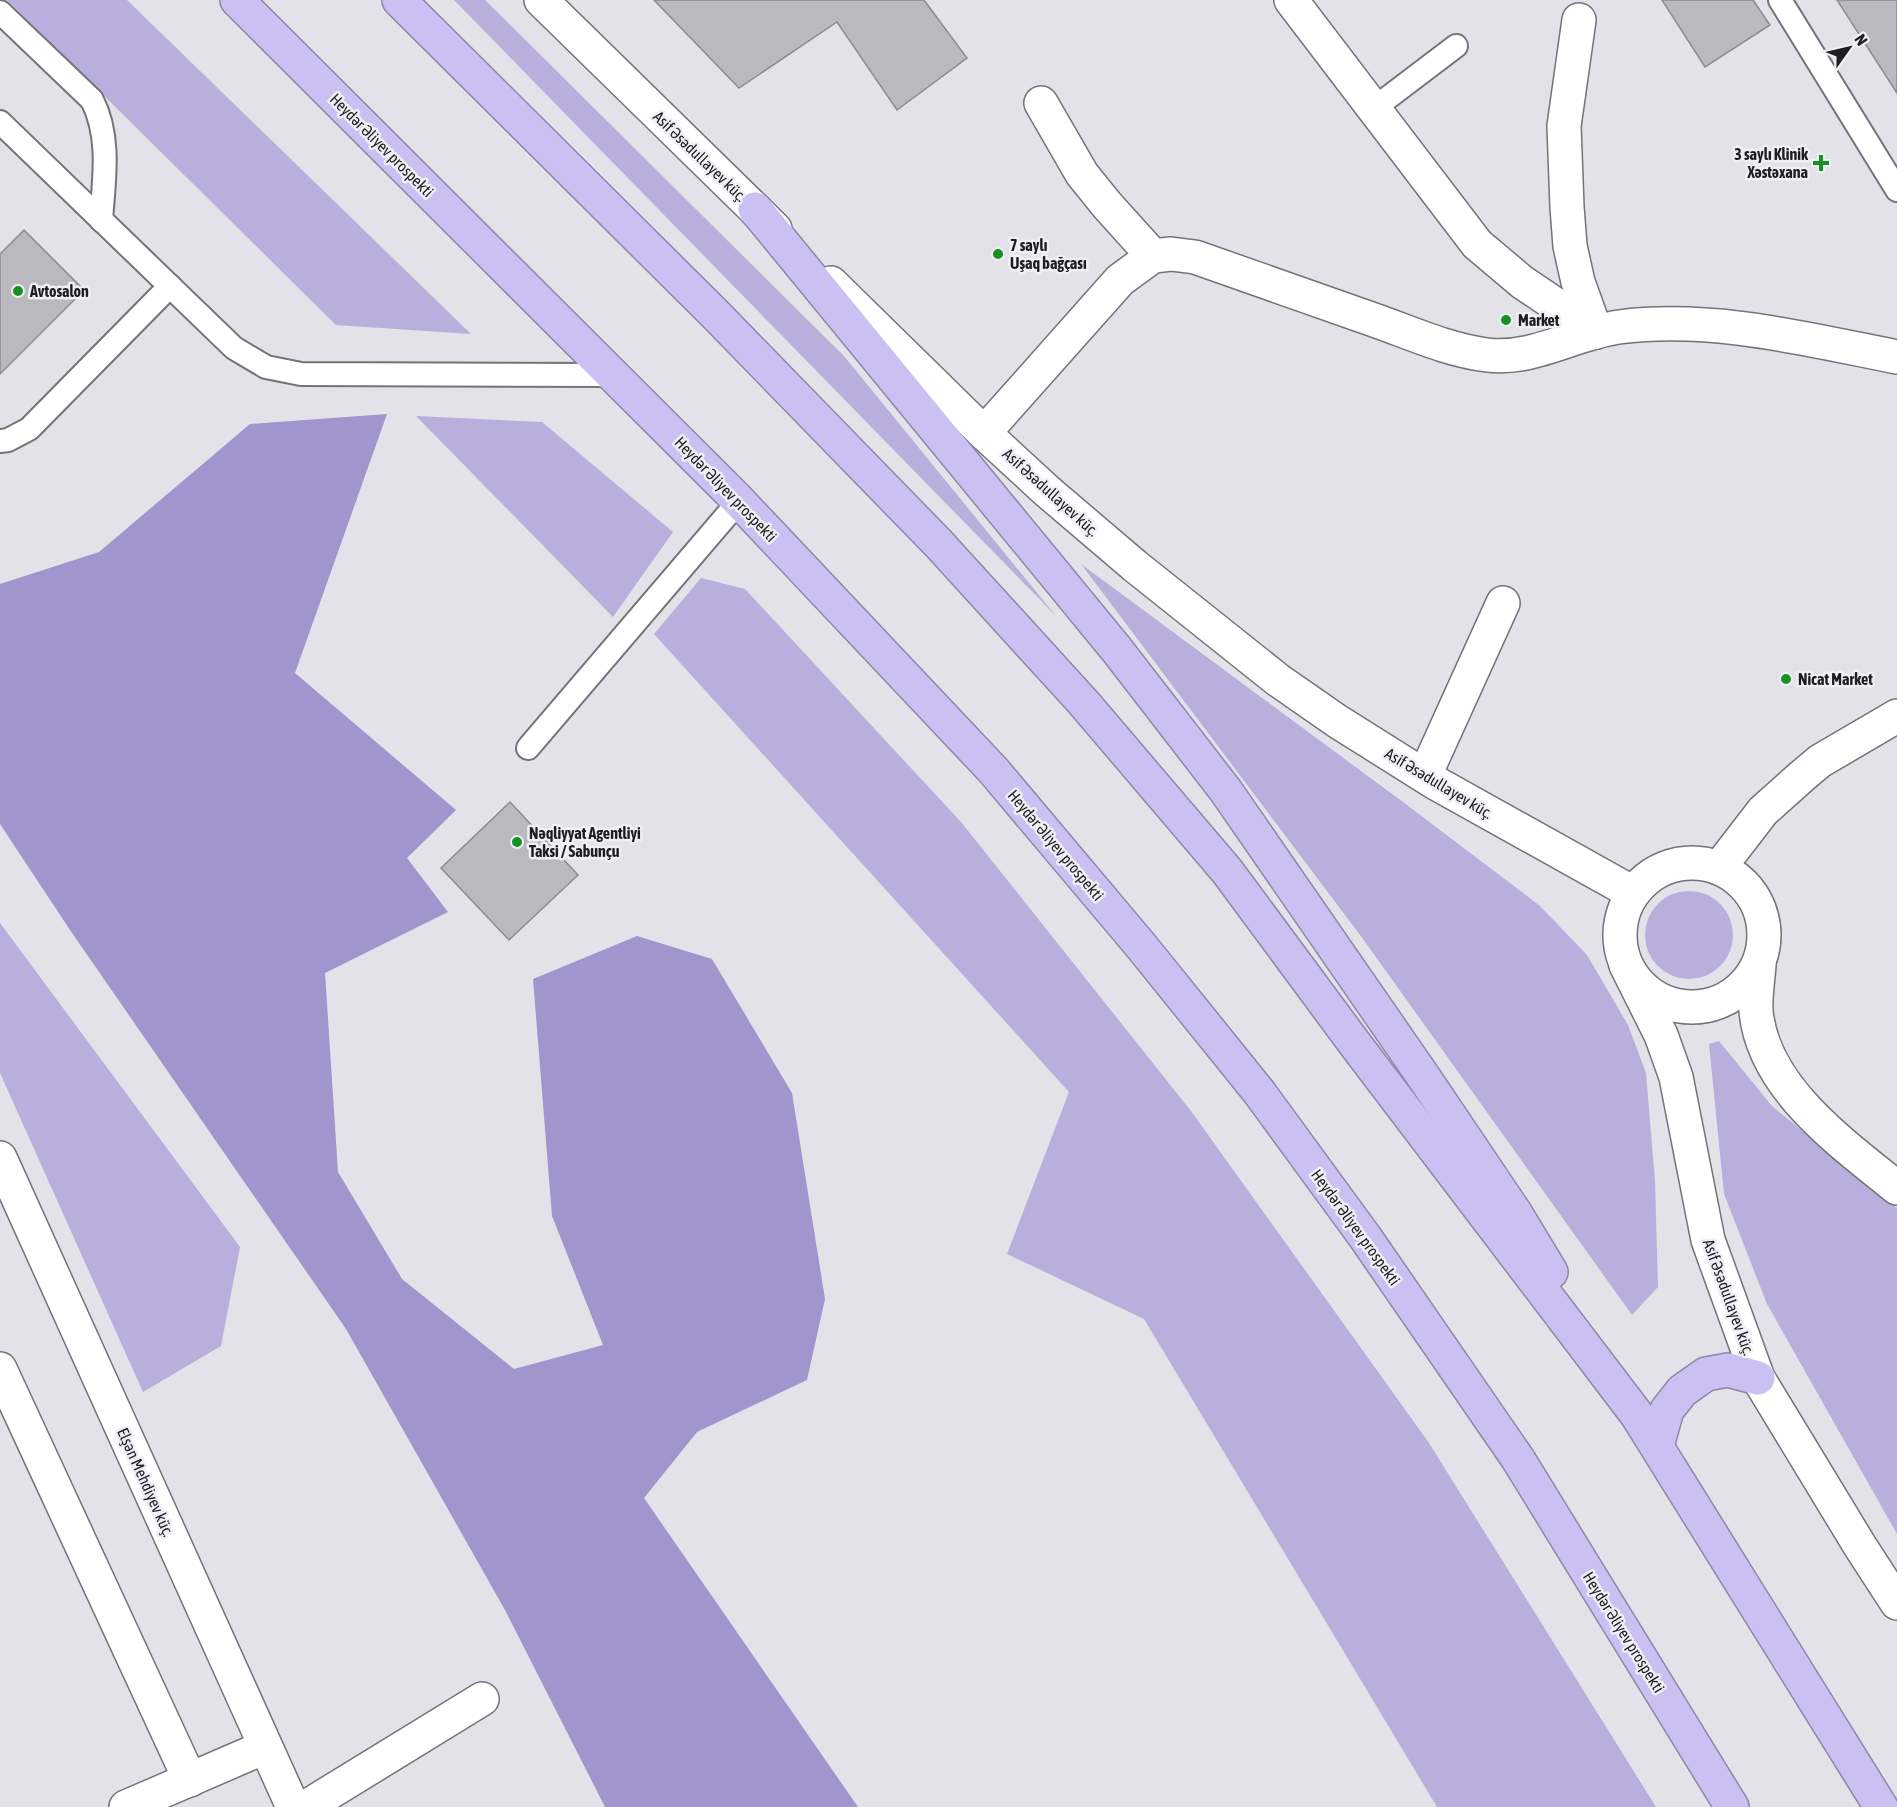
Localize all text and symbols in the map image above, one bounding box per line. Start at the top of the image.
north arrow [1819,18,1879,78]
text: N [1851,31,1872,49]
street label: Heydər Əliyev prospekti [326,90,437,201]
street label: Asif Əsədullayev küç. [649,107,750,206]
place label: 3 saylı Klinik Xəstəxana [1734,145,1809,181]
marker: 3 saylı Klinik Xəstəxana [1812,154,1830,172]
place label: 7 saylı Uşaq bağçası [1010,236,1087,272]
marker: 7 saylı Uşaq bağçası [991,247,1005,261]
place label: Avtosalon [29,282,89,300]
marker: Avtosalon [11,284,25,298]
place label: Market [1518,311,1560,329]
marker: Market [1499,313,1513,327]
street label: Heydər Əliyev prospekti [671,433,781,546]
street label: Asif Əsədullayev küç. [999,444,1102,540]
place label: Nicat Market [1798,670,1873,688]
marker: Nicat Market [1779,672,1793,686]
street label: Asif Əsədullayev küç. [1382,744,1496,823]
street label: Heydər Əliyev prospekti [1004,786,1108,905]
place label: Nəqliyyat Agentliyi Taksi / Sabunçu [529,824,641,860]
marker: Nəqliyyat Agentliyi Taksi / Sabunçu [510,835,524,849]
street label: Heydər Əliyev prospekti [1307,1166,1404,1289]
street label: Asif Əsədullayev küç. [1699,1237,1758,1358]
street label: Elşən Mehdiyev küç. [113,1425,178,1540]
street label: Heydər Əliyev prospekti [1579,1568,1668,1696]

